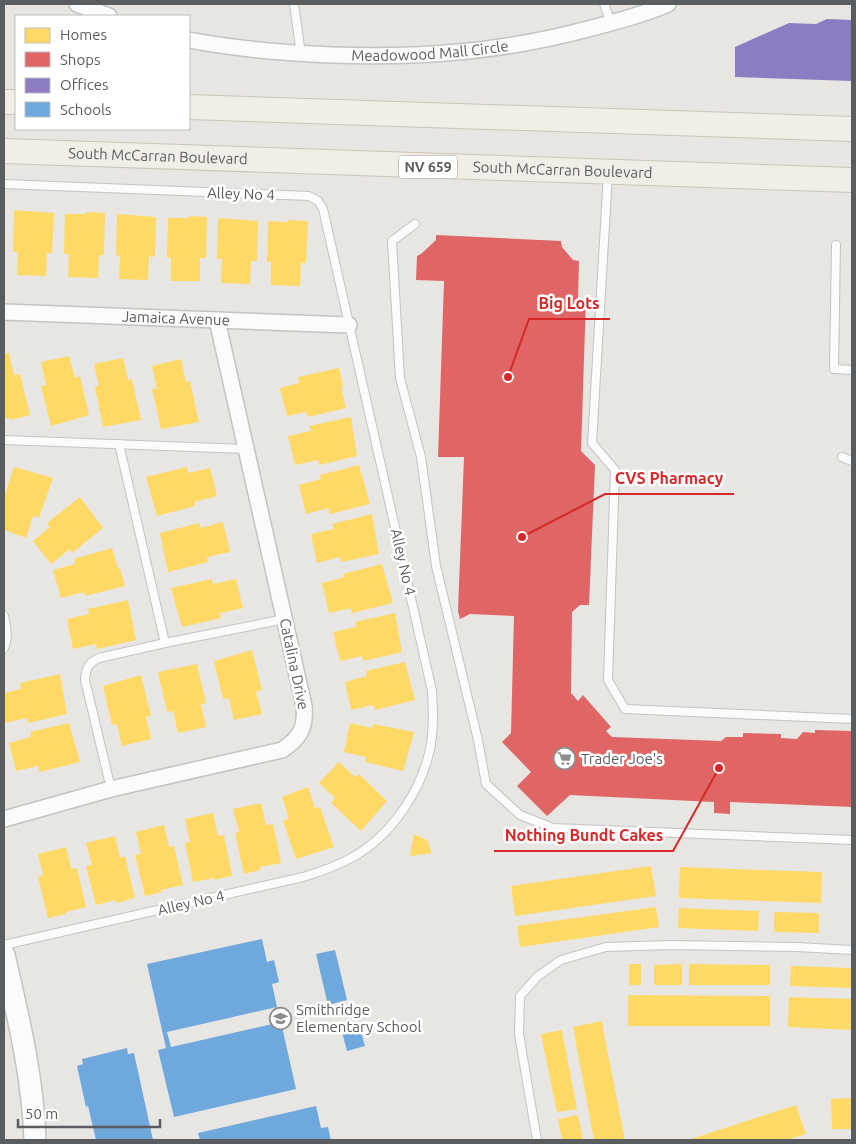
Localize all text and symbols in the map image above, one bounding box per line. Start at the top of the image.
legend [15,15,190,130]
text: Homes [60,26,107,43]
street label: Meadowood Mall Circle [351,37,510,64]
text: Shops [60,51,101,68]
text: Offices [60,76,108,93]
text: Schools [60,101,111,118]
street label: South McCarran Boulevard [68,144,248,167]
road number: NV 659 [399,156,457,178]
street label: South McCarran Boulevard [473,158,653,181]
street label: Alley No 4 [207,184,275,203]
callout: Big Lots [529,288,610,319]
text: Big Lots [538,294,600,312]
street label: Jamaica Avenue [122,307,230,329]
callout: CVS Pharmacy [605,463,734,494]
text: CVS Pharmacy [615,469,724,487]
street label: Alley No 4 [388,527,419,597]
street label: Catalina Drive [276,617,312,711]
supermarket icon: Trader Joe's [553,747,577,771]
place label: Trader Joe's [581,750,663,767]
callout: Nothing Bundt Cakes [494,820,673,851]
text: Nothing Bundt Cakes [505,826,663,844]
street label: Alley No 4 [156,887,226,918]
place label: Smithridge Elementary School [296,1001,422,1035]
school or university icon: Smithridge Elementary School [268,1007,292,1031]
scale bar [18,1096,160,1128]
text: 50 m [25,1105,58,1122]

